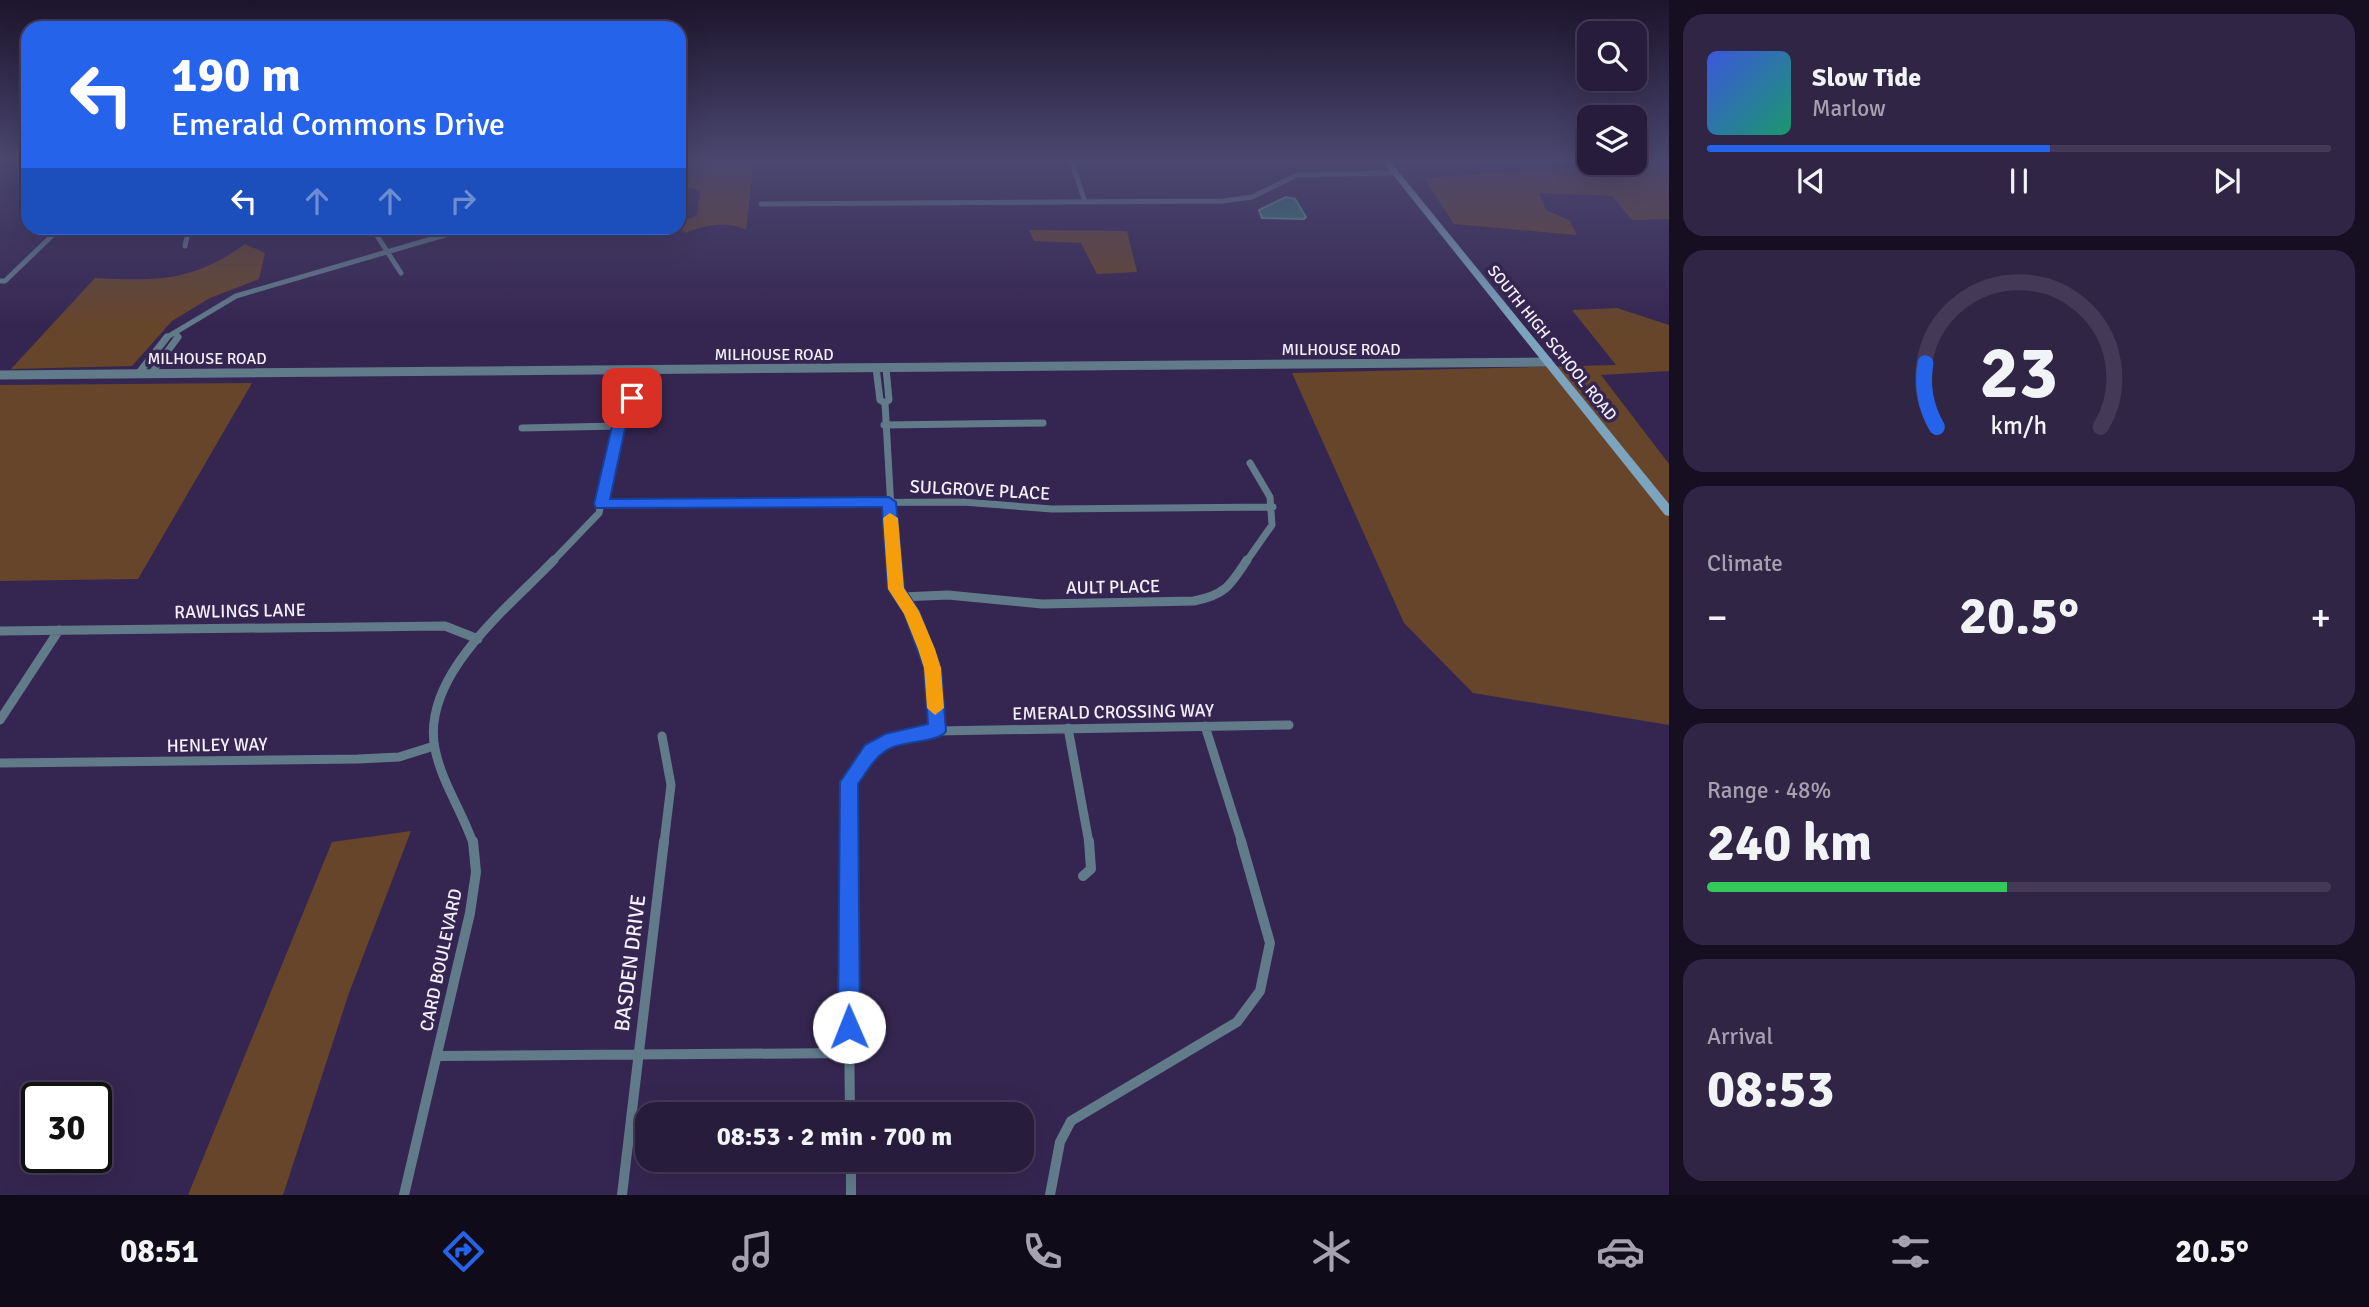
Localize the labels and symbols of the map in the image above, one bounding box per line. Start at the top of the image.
street label: SOUTH HIGH SCHOOL ROAD [1483,261,1621,425]
street label: MILHOUSE ROAD [1281,340,1401,360]
street label: MILHOUSE ROAD [714,345,834,365]
street label: MILHOUSE ROAD [147,349,267,369]
pin [602,368,662,428]
street label: SULGROVE PLACE [909,475,1051,505]
street label: AULT PLACE [1066,575,1160,599]
street label: RAWLINGS LANE [174,599,306,623]
street label: EMERALD CROSSING WAY [1012,699,1214,725]
street label: HENLEY WAY [166,733,268,757]
street label: CARD BOULEVARD [415,887,467,1033]
street label: BASDEN DRIVE [609,893,651,1033]
position arrow [812,990,886,1064]
speed limit sign: 30 [21,1082,112,1173]

